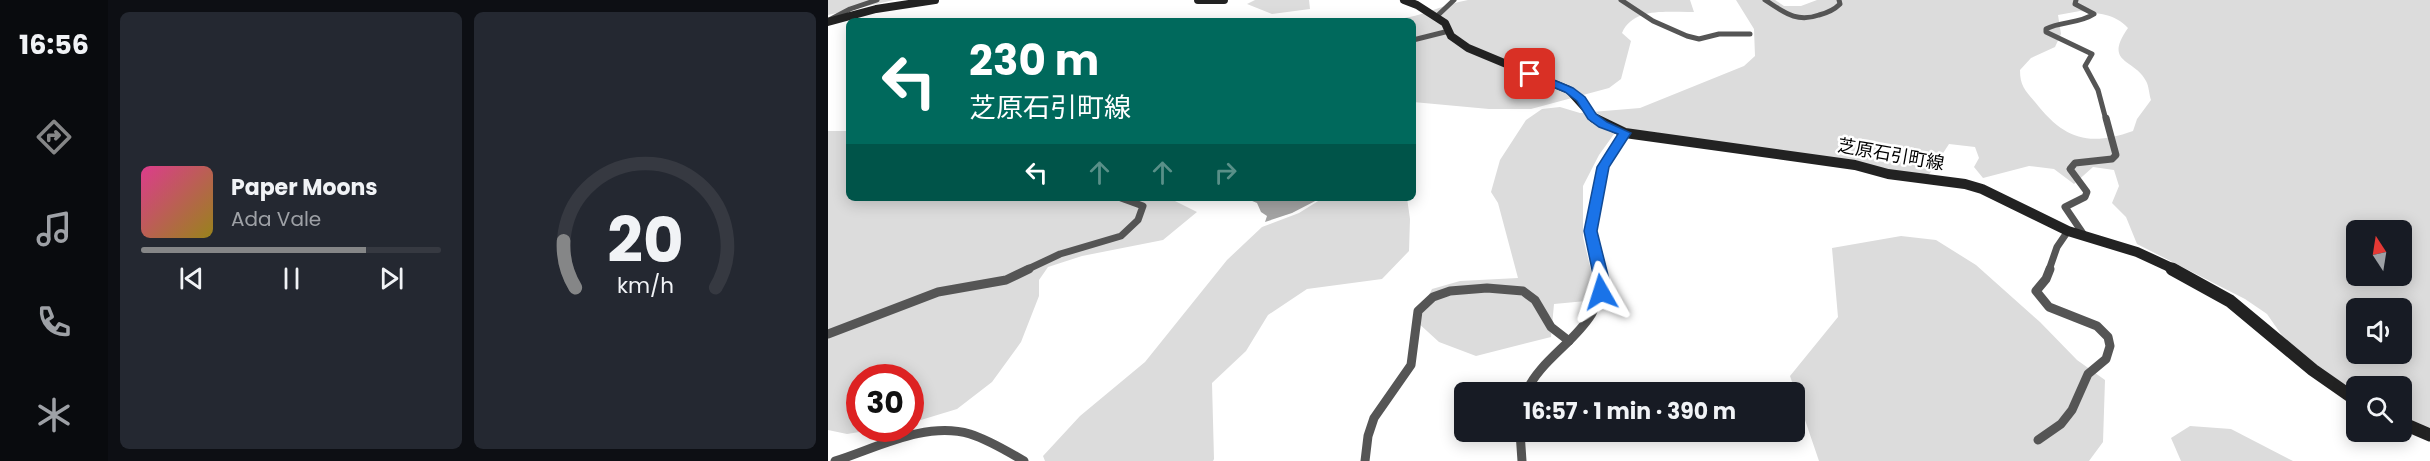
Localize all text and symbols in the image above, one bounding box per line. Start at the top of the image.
text: 16:56 [19,26,89,63]
text: 230 m [969,31,1099,90]
icon: left [870,42,948,120]
pin [1504,48,1555,99]
icon: arrive [1513,57,1546,90]
text: 芝原石引町線 [969,89,1131,126]
icon: directions [33,116,75,158]
street label: 芝原石引町線 [1836,132,1946,176]
icon: left [1020,156,1053,189]
icon: ahead [1083,156,1116,189]
icon: ahead [1146,156,1179,189]
icon: right [1209,156,1242,189]
text: Paper Moons [231,172,378,203]
text: 20 [607,196,683,284]
text: Ada Vale [231,205,321,233]
icon: music [33,208,75,250]
north arrow [2346,220,2412,286]
map controls [2346,220,2412,442]
position arrow [1569,260,1633,324]
icon: previous [175,262,208,295]
icon: pause [275,262,308,295]
icon: next [375,262,408,295]
text: km/h [616,270,674,301]
button: sound [2346,298,2412,364]
icon: phone [33,301,75,343]
speed limit sign: 30 [846,364,924,442]
button: search [2346,376,2412,442]
icon: climate [33,394,75,436]
text: 16:57 · 1 min · 390 m [1523,396,1736,427]

